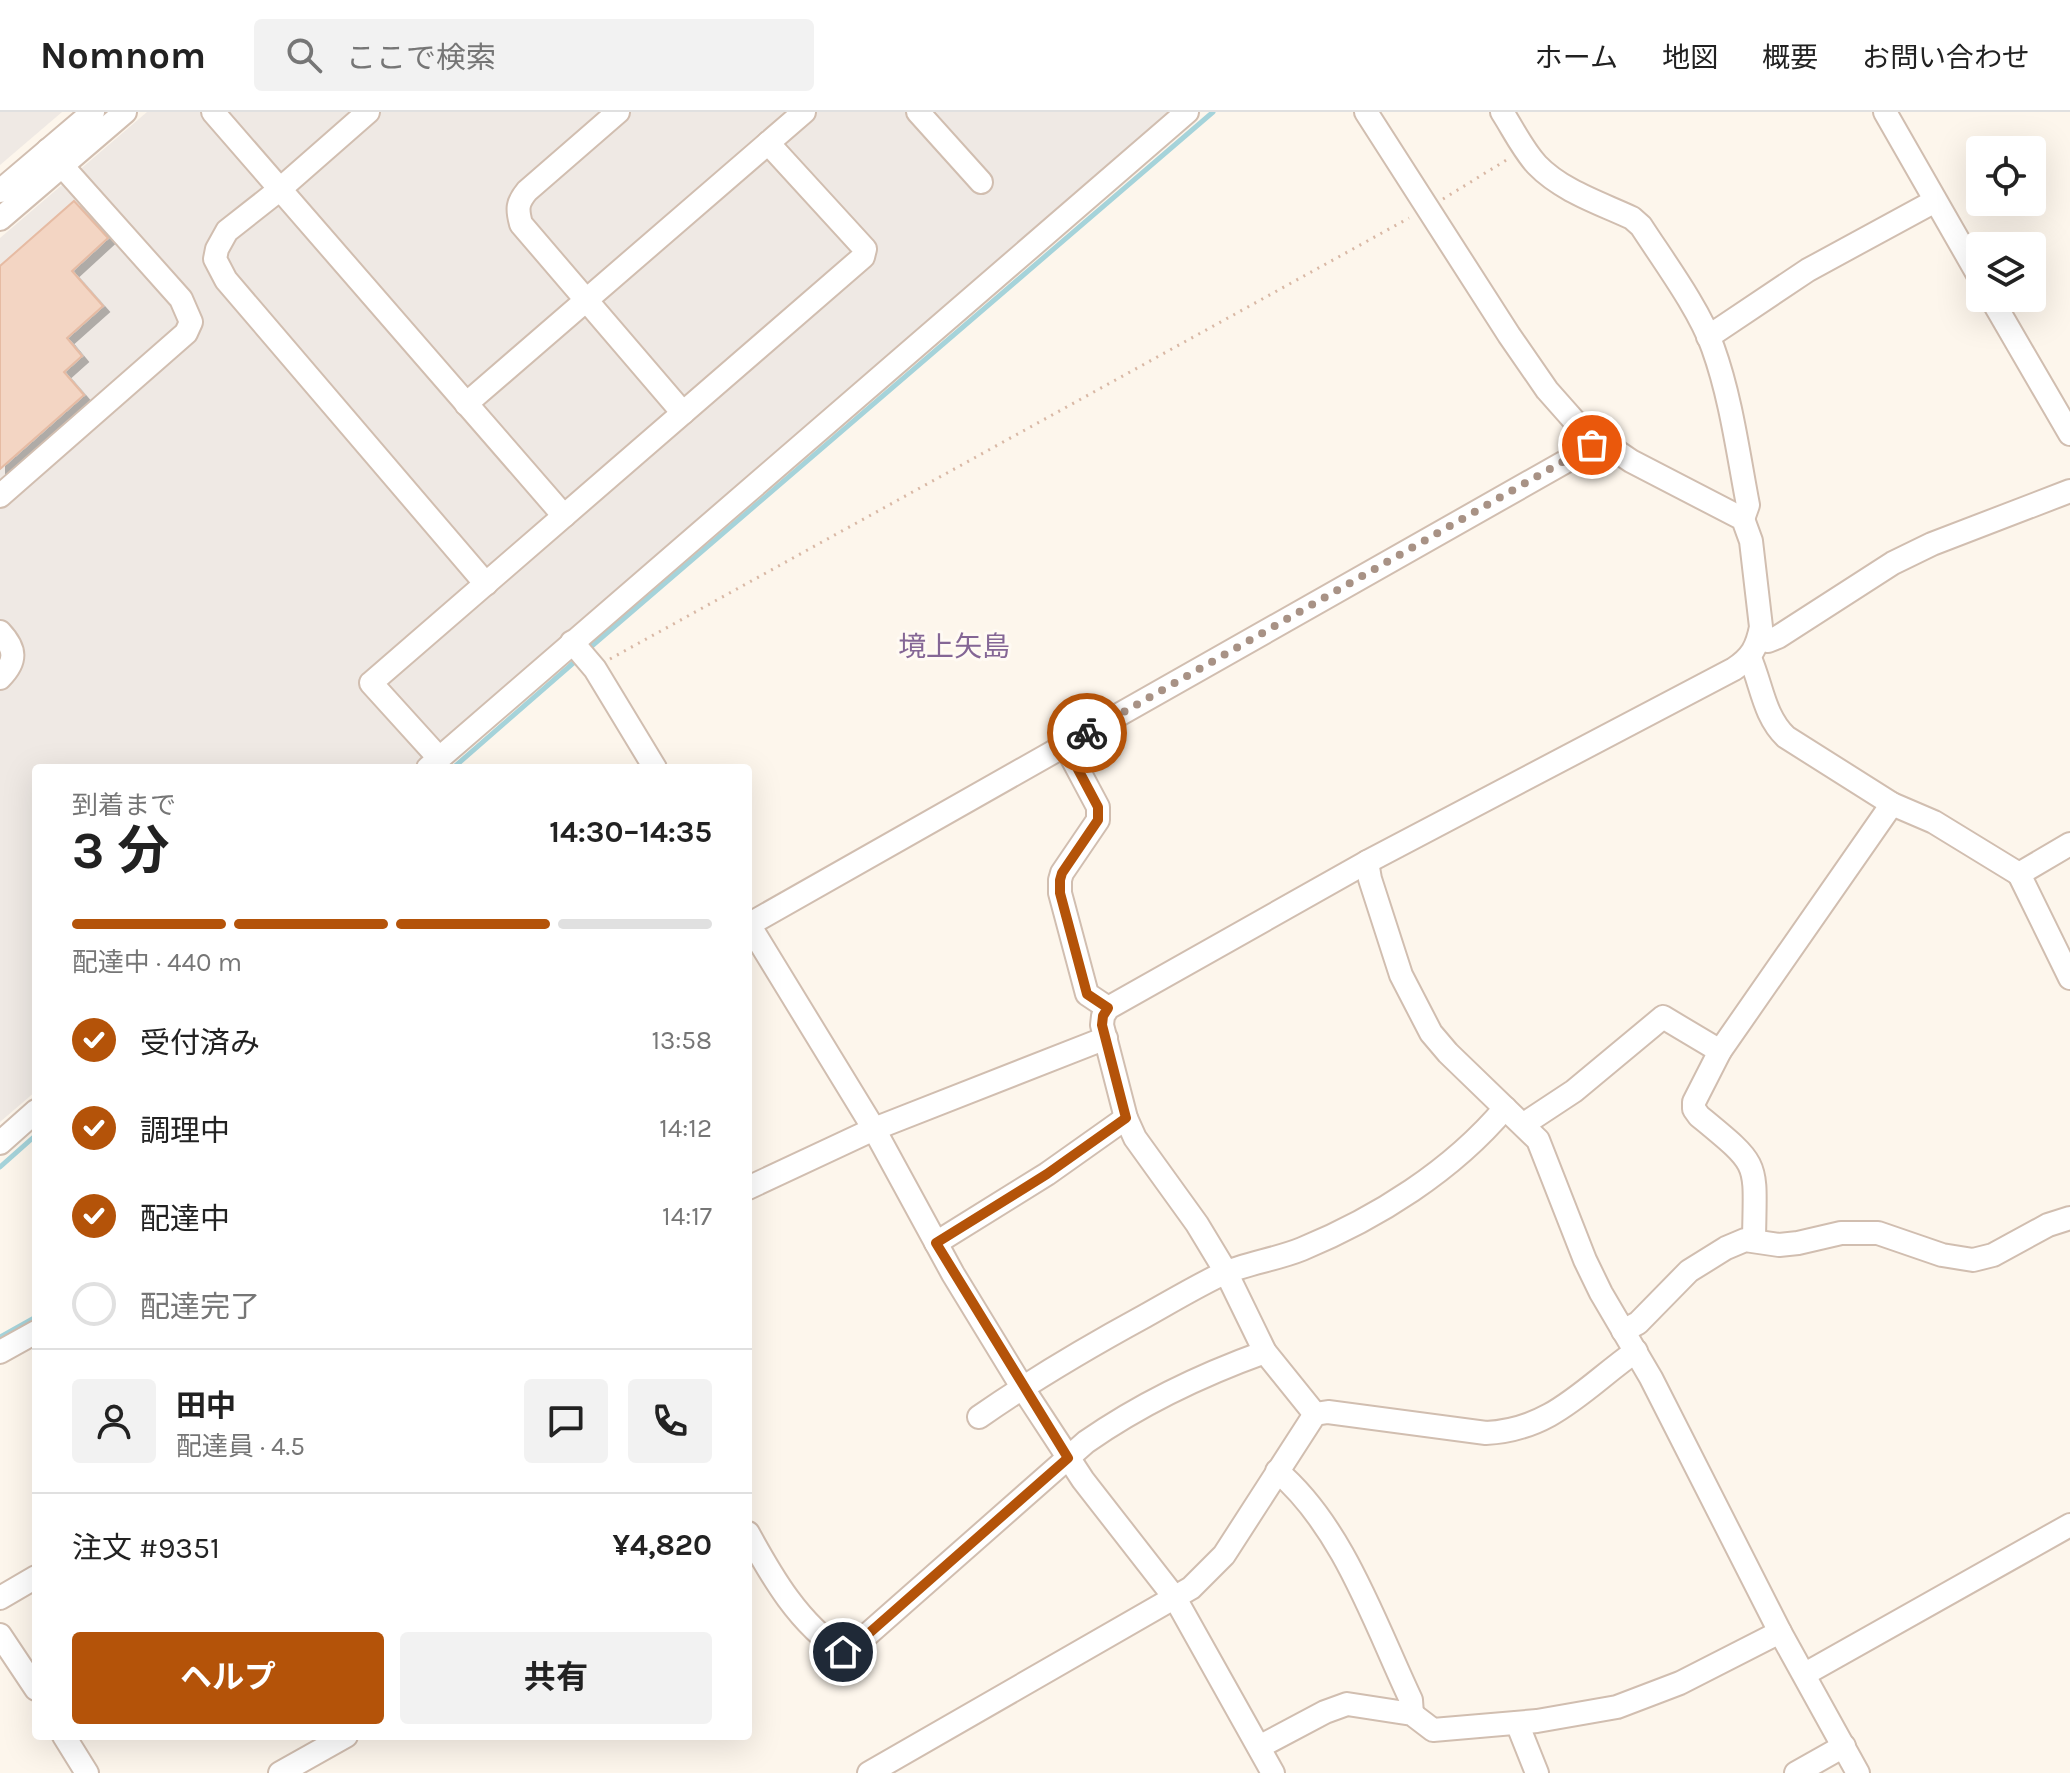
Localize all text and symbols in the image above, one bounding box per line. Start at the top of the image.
search box [254,19,814,91]
text: Nomnom [40,33,206,78]
icon: search [282,33,326,77]
text: ここで検索 [346,40,496,76]
text: ホーム [1535,41,1618,74]
text: 地図 [1662,41,1718,74]
text: 概要 [1762,41,1818,74]
text: お問い合わせ [1862,41,2030,74]
map controls [1966,136,2046,312]
button: locate [1966,136,2046,216]
button: layers [1966,232,2046,312]
pin [1558,411,1626,479]
icon: bag [1570,423,1614,467]
district label: 境上矢島 [898,630,1010,663]
courier [1047,693,1127,773]
icon: bike [1065,711,1109,755]
text: 到着まで [72,790,176,821]
text: 14:30–14:35 [549,814,712,850]
text: 3 分 [72,820,170,881]
text: 配達中 · 440 m [72,947,242,978]
icon: check [72,1018,116,1062]
text: 受付済み [140,1025,260,1061]
text: 13:58 [651,1025,712,1056]
icon: check [72,1106,116,1150]
text: 調理中 [140,1113,230,1149]
text: 14:12 [659,1113,712,1144]
icon: check [72,1194,116,1238]
text: 配達中 [140,1201,230,1237]
text: 14:17 [662,1201,712,1232]
text: 配達完了 [140,1289,260,1325]
button: person [72,1379,156,1463]
button: chat [524,1379,608,1463]
button: phone [628,1379,712,1463]
text: 田中 [176,1388,236,1424]
text: 配達員 · 4.5 [176,1431,305,1462]
text: ¥4,820 [612,1527,712,1563]
text: 注文 #9351 [72,1530,220,1566]
pin [809,1618,877,1686]
icon: home [821,1630,865,1674]
button: ヘルプ [72,1632,384,1724]
button: 共有 [400,1632,712,1724]

